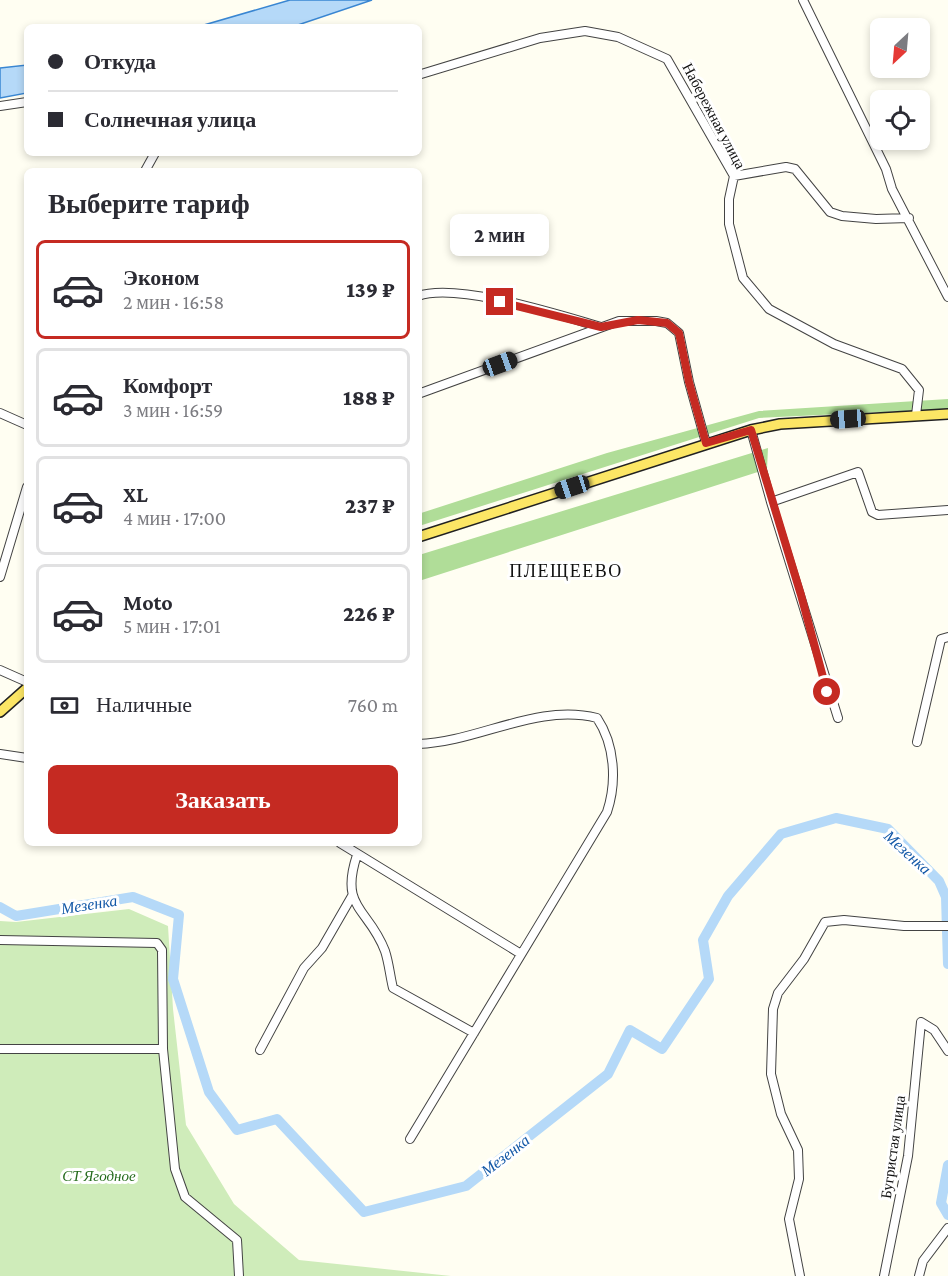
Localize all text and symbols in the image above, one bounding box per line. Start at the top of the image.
north arrow [870,18,930,78]
map controls [870,18,930,150]
text: Откуда [84,49,156,74]
street label: Набережная улица [679,60,749,172]
button: locate [870,90,930,150]
text: Солнечная улица [84,107,256,132]
text: Выберите тариф [48,189,250,219]
callout: 2 мин [450,215,550,257]
text: 2 мин [474,224,525,246]
icon: car [51,263,105,317]
text: Эконом [123,265,200,290]
text: 139 ₽ [346,277,395,302]
route end [486,288,513,315]
text: 2 мин · 16:58 [123,291,224,313]
car [480,349,520,379]
icon: car [51,371,105,425]
text: Комфорт [123,373,212,398]
text: 188 ₽ [343,385,395,410]
text: 3 мин · 16:59 [123,399,223,421]
car [829,409,867,429]
car [552,473,592,501]
icon: car [51,479,105,533]
text: XL [123,482,148,507]
text: 237 ₽ [345,493,395,518]
text: 4 мин · 17:00 [123,507,226,529]
district label: ПЛЕЩЕЕВО [509,561,623,581]
icon: car [51,587,105,641]
text: Moto [123,590,173,615]
text: 226 ₽ [343,601,395,626]
text: 5 мин · 17:01 [123,615,221,637]
route start [813,678,840,705]
icon: cash [48,689,81,722]
text: Наличные [96,692,192,717]
text: 760 m [348,694,398,716]
button: Заказать [48,765,398,834]
water label: Мезенка [880,827,934,878]
water label: Мезенка [59,892,118,917]
street label: Бугристая улица [878,1094,908,1200]
water label: Мезенка [477,1131,533,1180]
park label: СТ Ягодное [62,1168,136,1184]

